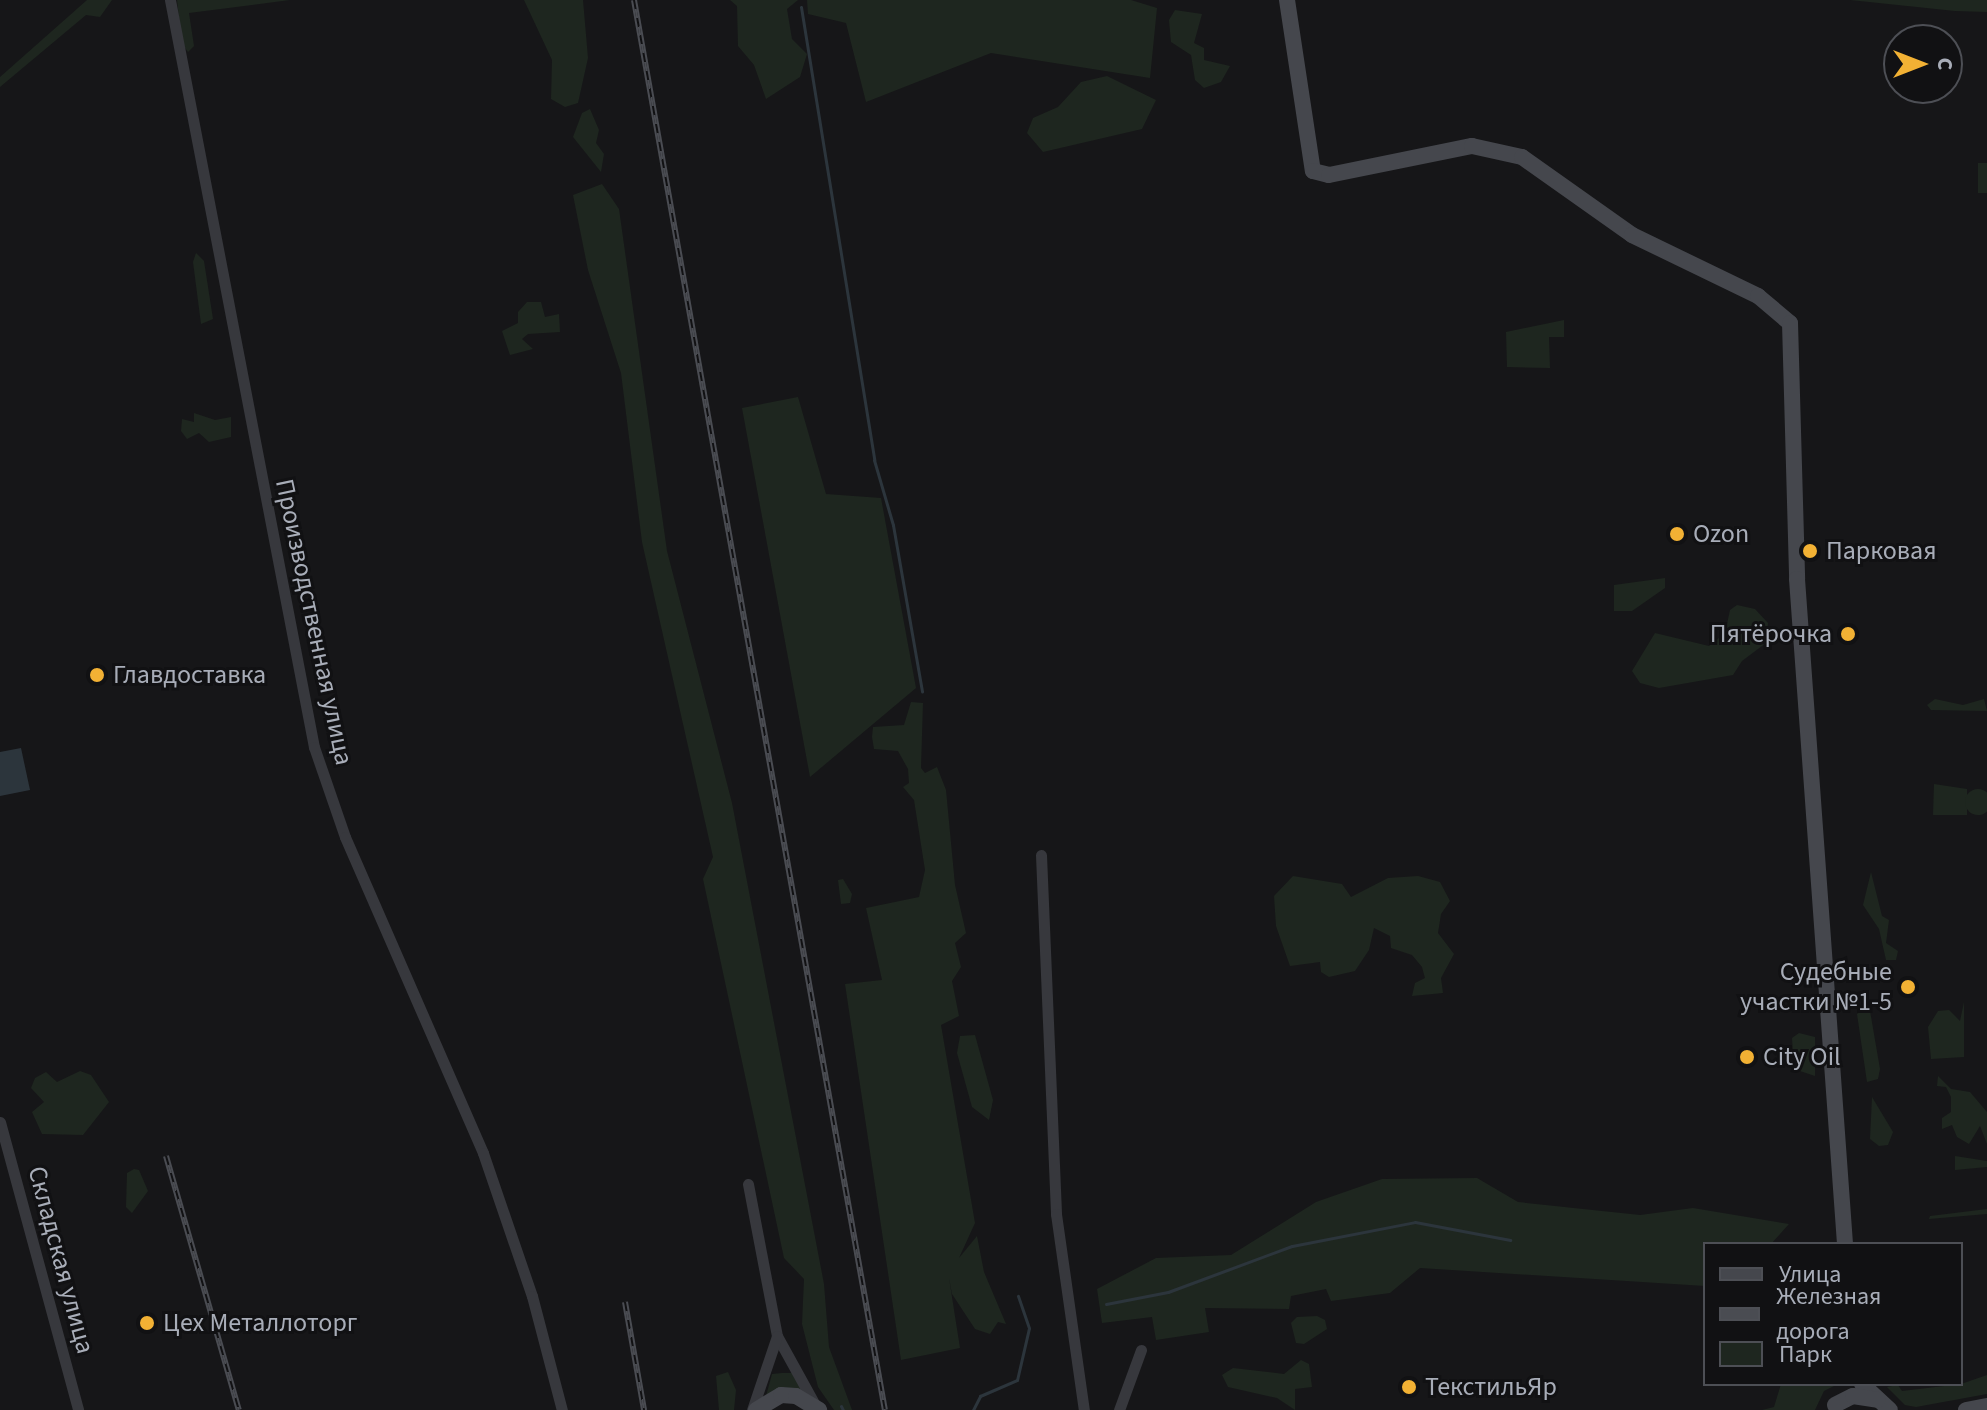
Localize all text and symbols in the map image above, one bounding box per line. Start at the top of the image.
north arrow [1883,24,1963,104]
text: С [1929,58,1961,70]
street label: Производственная улица [268,476,360,768]
place label: Ozon [1693,518,1749,550]
marker: Ozon [1668,525,1686,543]
place label: Парковая [1826,535,1937,567]
marker: Парковая [1801,542,1819,560]
place label: Пятёрочка [1710,618,1832,650]
marker: Пятёрочка [1839,625,1857,643]
place label: Главдоставка [113,659,266,691]
marker: Главдоставка [88,666,106,684]
place label: Судебные участки №1-5 [1740,956,1892,1018]
marker: Судебные участки №1-5 [1899,978,1917,996]
place label: City Oil [1763,1041,1841,1073]
marker: City Oil [1738,1048,1756,1066]
street label: Складская улица [21,1163,101,1357]
legend [1703,1242,1963,1386]
text: Улица [1779,1257,1841,1292]
text: Железная дорога [1776,1279,1881,1349]
place label: Цех Металлоторг [163,1307,357,1339]
marker: Цех Металлоторг [138,1314,156,1332]
text: Парк [1779,1337,1832,1372]
place label: ТекстильЯр [1425,1371,1557,1403]
marker: ТекстильЯр [1400,1378,1418,1396]

